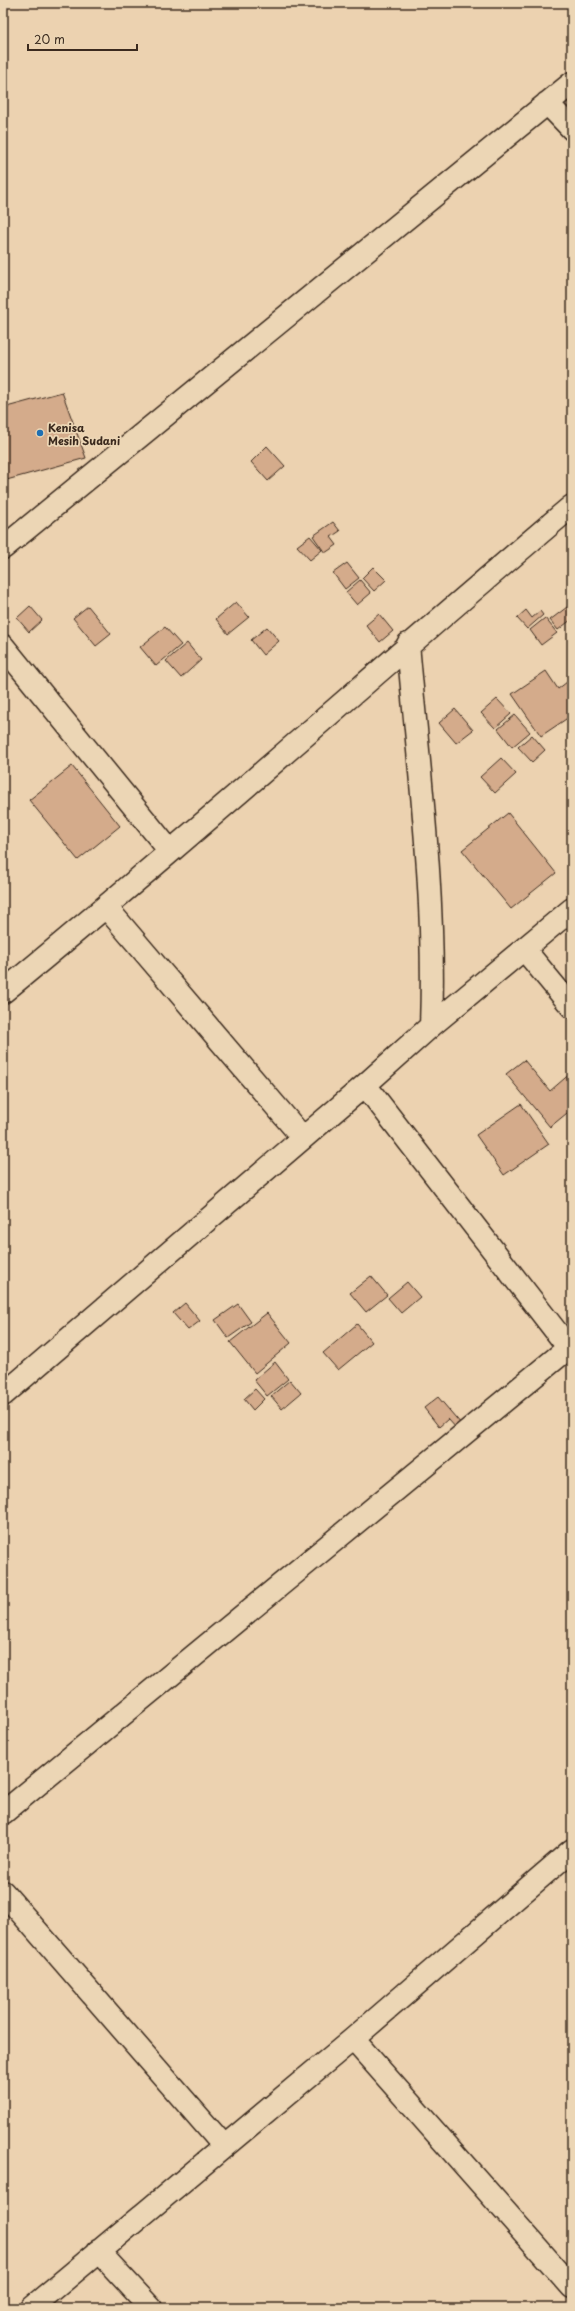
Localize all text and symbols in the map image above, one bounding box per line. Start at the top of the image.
scale bar [28,26,137,52]
text: 20 m [34,30,65,48]
place label: Kenisa Mesih Sudani [48,419,120,449]
marker: Kenisa Mesih Sudani [35,428,45,438]

